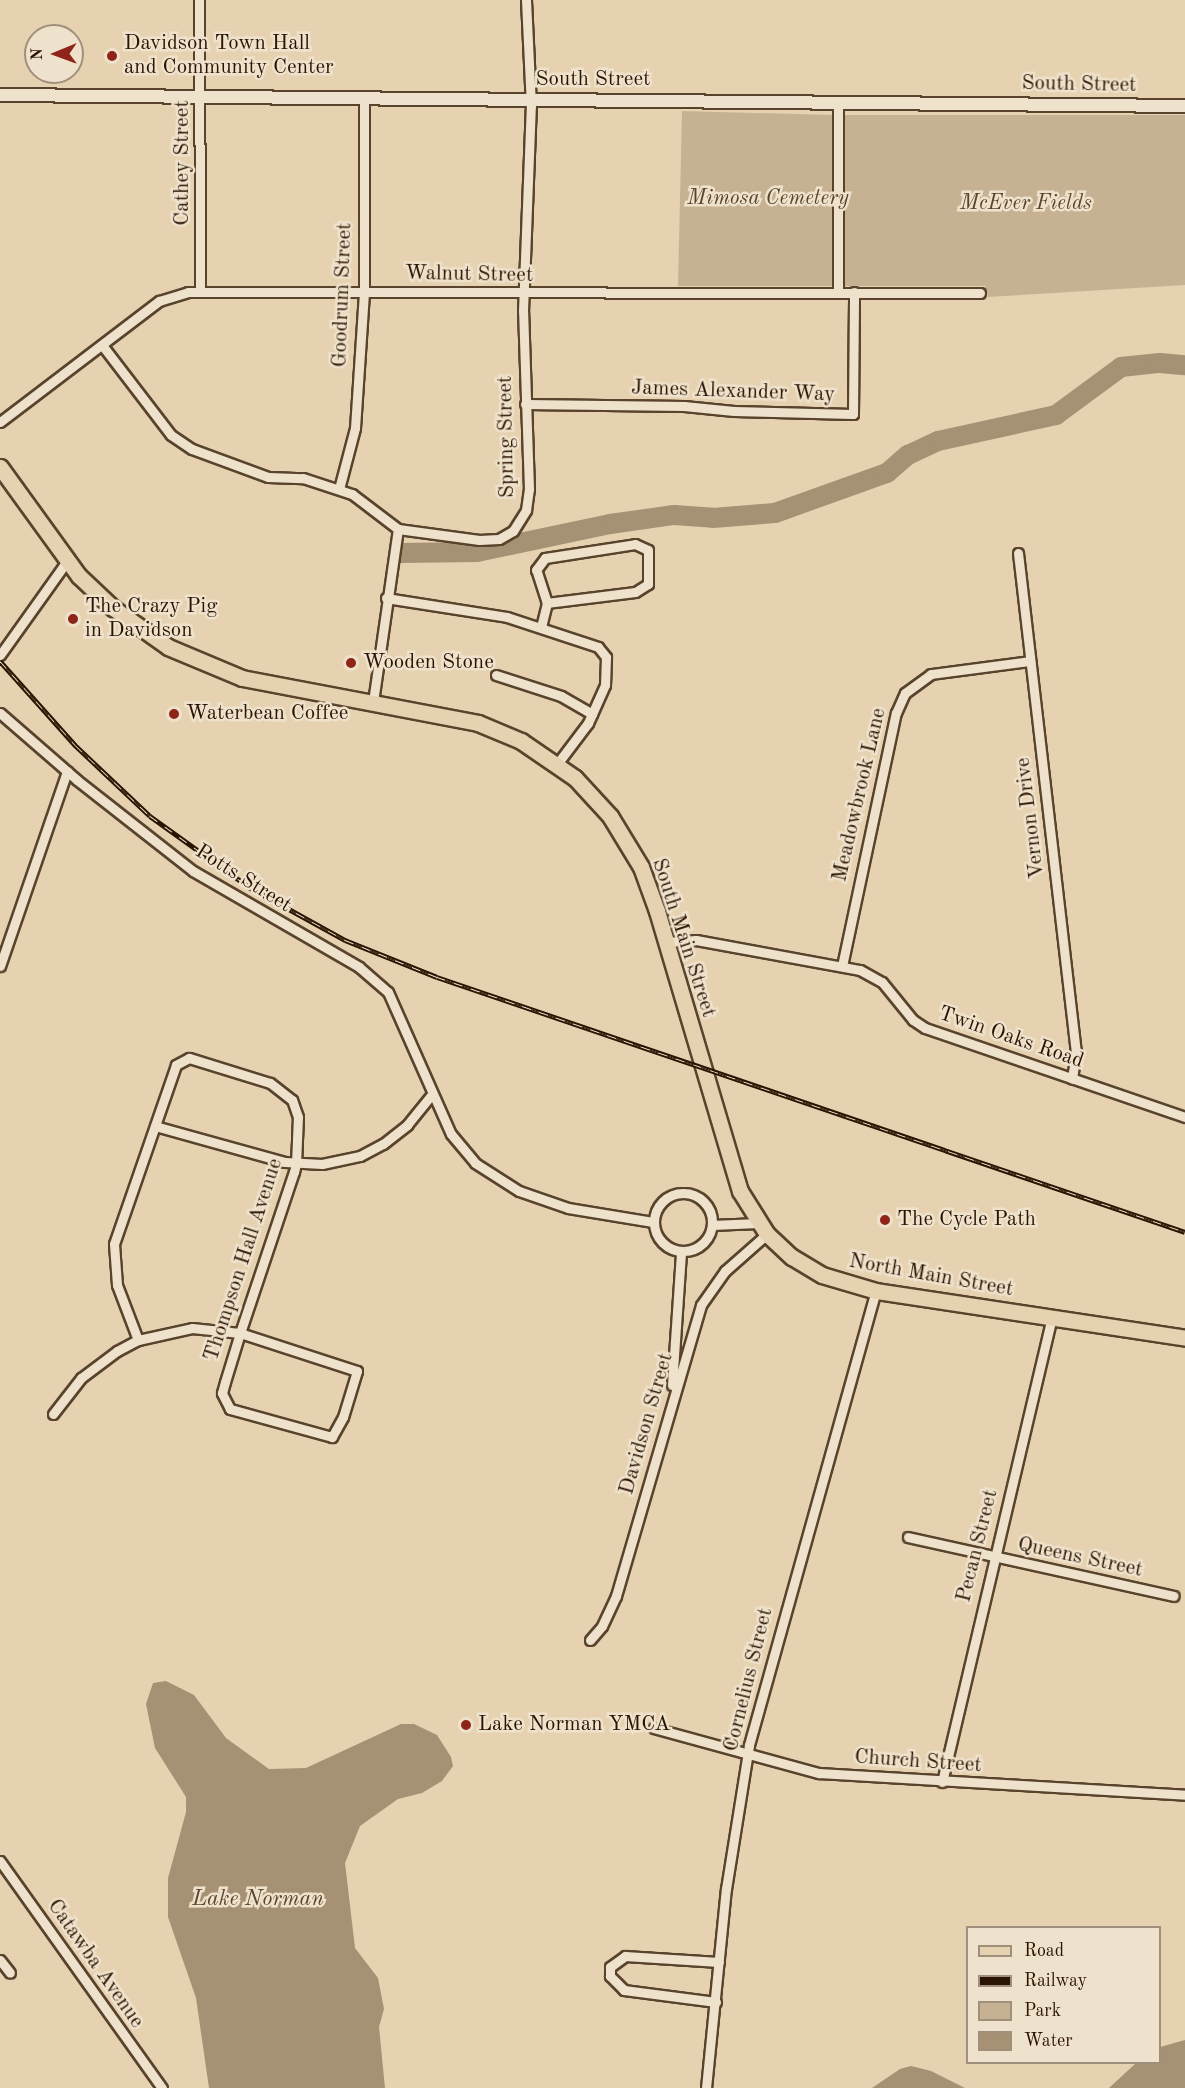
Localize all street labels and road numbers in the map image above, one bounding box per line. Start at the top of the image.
street label: South Street [536,67,650,93]
street label: South Street [1021,71,1137,99]
street label: Cathey Street [170,100,196,226]
street label: Goodrum Street [328,222,358,368]
street label: Walnut Street [405,261,533,289]
street label: Spring Street [493,376,521,498]
street label: James Alexander Way [631,376,835,408]
street label: Meadowbrook Lane [828,706,892,884]
street label: Vernon Drive [1011,756,1051,880]
street label: Potts Street [190,839,296,919]
street label: South Main Street [645,855,721,1021]
street label: Twin Oaks Road [935,1001,1087,1075]
street label: Thompson Hall Avenue [199,1155,289,1365]
street label: North Main Street [847,1249,1015,1303]
street label: Davidson Street [615,1350,679,1498]
street label: Pecan Street [952,1487,1004,1605]
street label: Queens Street [1015,1532,1145,1584]
street label: Cornelius Street [719,1605,779,1755]
street label: Church Street [854,1745,982,1779]
street label: Catawba Avenue [41,1895,149,2033]

